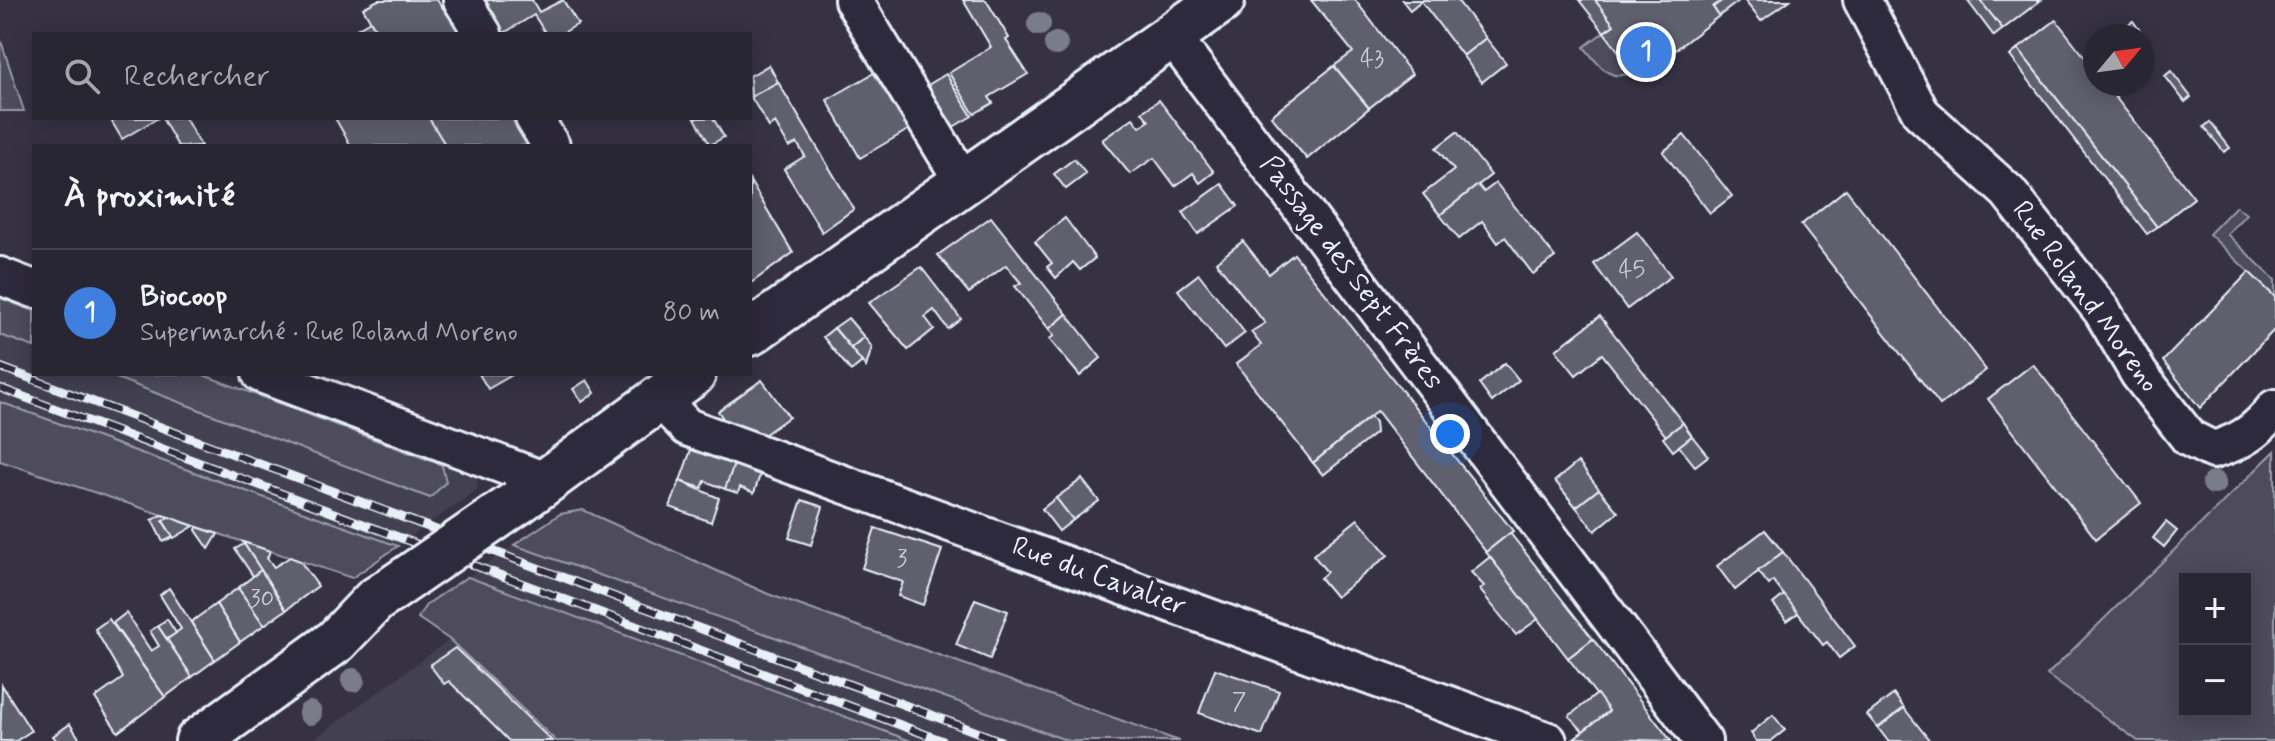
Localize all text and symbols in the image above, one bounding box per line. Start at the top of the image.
pin: 1 [1620,22,1672,82]
north arrow [2083,24,2155,96]
search box [32,32,752,120]
house number: 43 [1360,44,1384,75]
icon: search [60,54,104,98]
text: Rechercher [124,57,270,96]
street label: Passage des Sept Frères [1251,148,1451,398]
text: À proximité [64,174,235,219]
street label: Rue Roland Moreno [2003,194,2167,400]
house number: 45 [1619,255,1645,286]
text: Biocoop [140,277,227,316]
text: 1 [84,296,96,330]
text: 80 m [663,296,720,330]
text: Supermarché · Rue Roland Moreno [140,316,518,350]
your location [1430,414,1470,454]
street label: Rue du Cavalier [1007,528,1191,626]
house number: 3 [897,544,908,575]
map controls [2179,573,2251,717]
button: + [2179,573,2251,645]
house number: 30 [250,584,274,615]
button: − [2179,645,2251,717]
house number: 7 [1232,687,1246,718]

